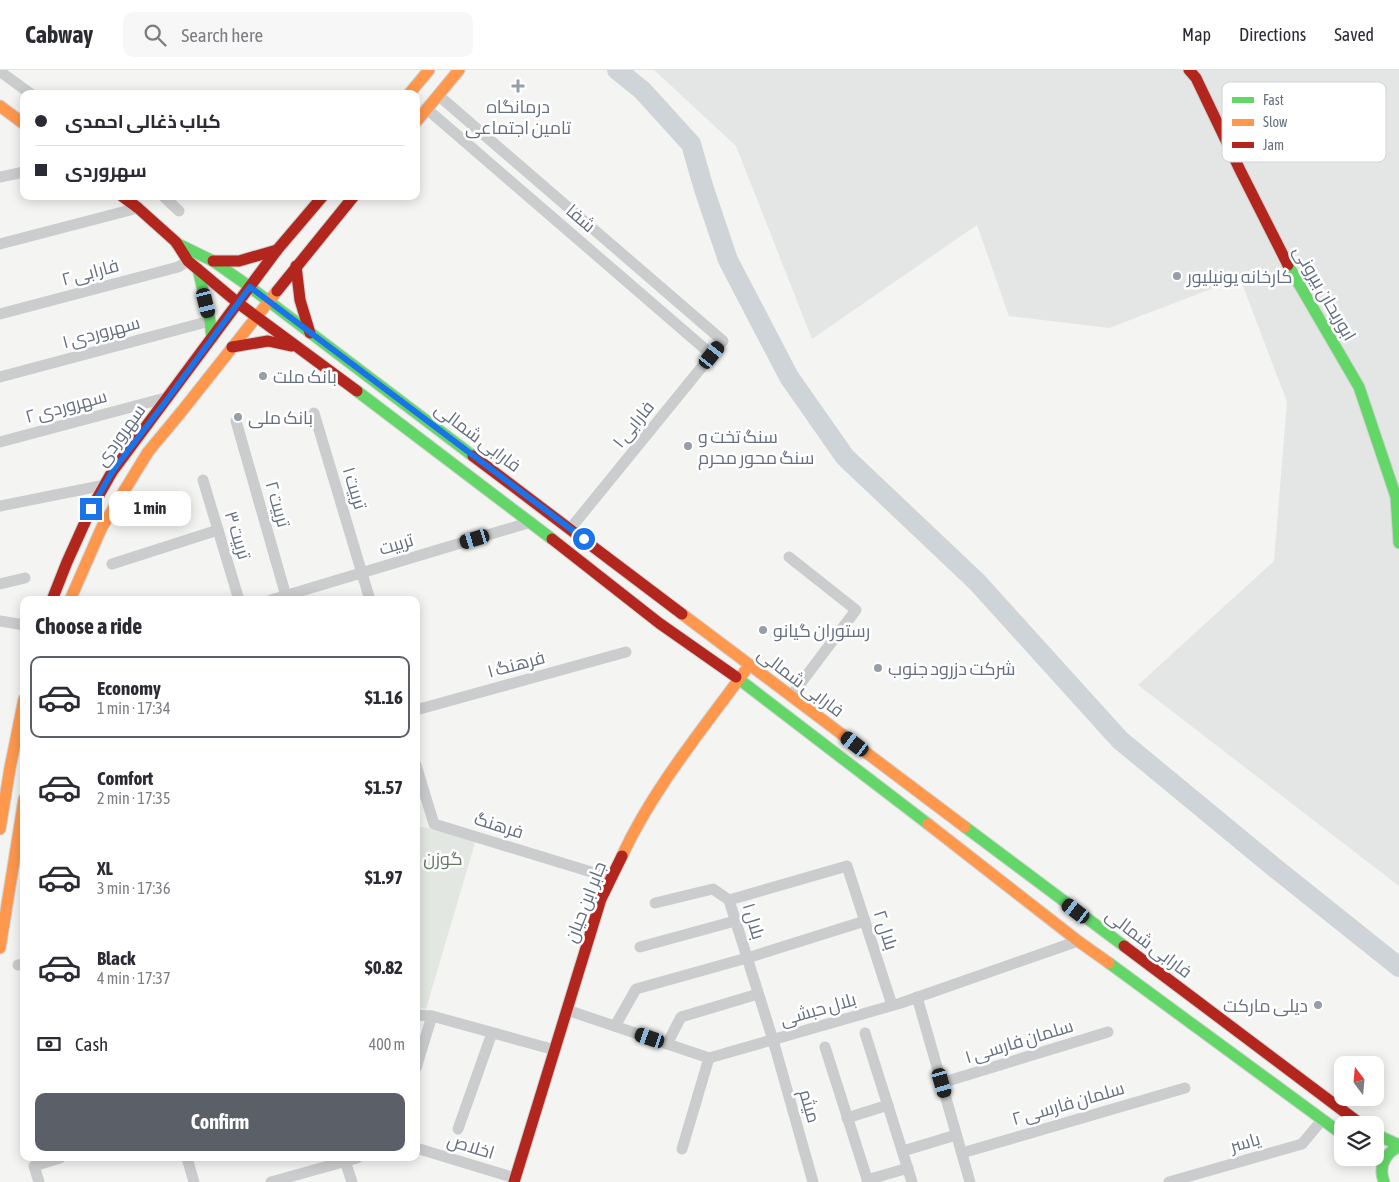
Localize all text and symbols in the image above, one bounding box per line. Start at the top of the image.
search box [123,12,473,57]
text: Cabway [25,21,93,48]
icon: search [141,21,169,49]
text: Search here [181,24,263,46]
text: Map [1182,24,1211,45]
text: Directions [1239,24,1306,45]
text: Saved [1334,24,1374,45]
marker: درمانگاه تامین اجتماعی [511,79,525,93]
legend [1222,82,1386,162]
text: Fast [1263,92,1284,108]
place label: درمانگاه تامین اجتماعی [465,96,571,139]
text: کباب ذغالی احمدی [65,110,221,132]
text: Slow [1263,114,1288,130]
text: Jam [1263,137,1284,153]
text: سهروردی [65,159,147,181]
street label: شفا [562,200,600,236]
street label: ابوریحان بیرونی [1288,242,1361,345]
street label: فارابی ۲ [59,254,121,291]
place label: کارخانه یونیلیور [1186,266,1293,288]
marker: کارخانه یونیلیور [1171,270,1183,282]
car [195,287,216,319]
street label: سهروردی ۱ [60,312,142,353]
car [696,339,727,371]
place label: بانک ملت [273,366,337,387]
marker: بانک ملت [257,370,269,382]
street label: سهروردی ۲ [23,385,109,428]
street label: فارابی ۱ [608,396,659,452]
street label: فارابی شمالی [430,398,525,477]
street label: سهروردی [90,400,150,471]
place label: بانک ملی [248,407,313,429]
marker: بانک ملی [232,411,244,423]
place label: سنگ تخت و سنگ محور محرم [698,426,814,470]
marker: سنگ تخت و سنگ محور محرم [682,440,694,452]
street label: تربیت ۱ [338,464,371,512]
street label: تربیت ۲ [260,479,295,530]
callout: 1 min [108,492,191,526]
route end [80,498,102,520]
text: 1 min [134,499,166,517]
street label: تربیت ۳ [220,508,255,562]
car [458,527,491,551]
route start [573,528,595,550]
street label: تربیت [376,529,416,560]
text: Choose a ride [35,613,142,639]
place label: رستوران گیانو [773,620,870,642]
marker: رستوران گیانو [757,624,769,636]
street label: فارابی شمالی [753,643,848,722]
street label: فرهنگ ۱ [485,646,547,683]
place label: شرکت دزرود جنوب [888,658,1015,680]
marker: شرکت دزرود جنوب [872,662,884,674]
icon: car [37,675,82,720]
text: Economy [97,677,161,699]
text: $1.16 [365,686,403,708]
text: 1 min · 17:34 [97,699,170,717]
car [838,729,871,759]
icon: car [37,765,82,810]
text: Comfort [97,767,153,789]
text: $1.57 [365,776,403,798]
text: 2 min · 17:35 [97,789,170,807]
street label: فرهنگ [471,808,526,843]
park label: گوزن [423,848,463,870]
icon: car [37,855,82,900]
text: XL [97,857,113,879]
street label: جابر ابن حیان [560,858,611,946]
text: $1.97 [365,866,403,888]
text: 3 min · 17:36 [97,879,170,897]
car [1059,896,1092,926]
street label: بلال ۱ [738,900,769,942]
street label: فارابی شمالی [1101,904,1196,983]
street label: بلال ۲ [869,907,902,953]
icon: car [37,945,82,990]
text: Black [97,947,135,969]
text: $0.82 [365,956,403,978]
text: 4 min · 17:37 [97,969,170,987]
street label: بلال حبشی [778,988,859,1031]
place label: دیلی مارکت [1223,995,1308,1017]
marker: دیلی مارکت [1312,999,1324,1011]
street label: سلمان فارسی ۱ [962,1015,1076,1068]
car [633,1026,666,1050]
icon: cash [35,1030,63,1058]
text: Cash [75,1033,108,1055]
text: 400 m [369,1035,405,1053]
north arrow [1334,1056,1384,1106]
map controls [1334,1056,1384,1166]
car [930,1067,953,1099]
street label: سلمان فارسی ۲ [1009,1077,1127,1130]
street label: میثم [793,1087,825,1126]
button: Confirm [35,1093,405,1151]
button: layers [1334,1116,1384,1166]
street label: یاسر [1227,1128,1263,1157]
street label: اخلاص [445,1129,497,1164]

